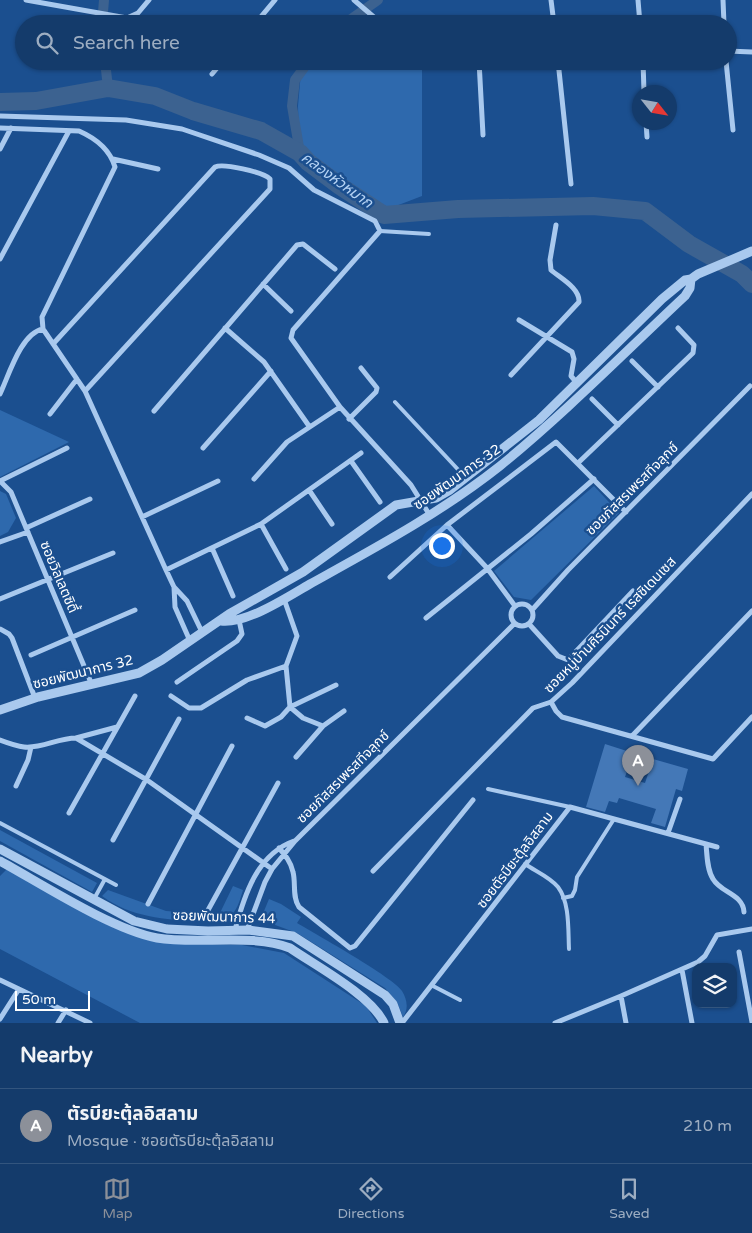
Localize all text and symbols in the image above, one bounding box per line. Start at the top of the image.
search box [15,15,737,70]
icon: search [33,29,61,57]
text: Search here [73,32,180,54]
north arrow [632,85,677,130]
water label: คลองหัวหมาก [298,148,377,212]
street label: ซอยภัสสรเพรสทีจลุกซ์ [582,439,682,539]
street label: ซอยพัฒนาการ 32 [410,441,504,513]
your location [429,533,455,559]
street label: ซอยวิลเลตซิตี้ [36,538,84,616]
street label: ซอยหมู่บ้านศิรนินทร์ เรสซิเดนเซส [540,553,680,697]
street label: ซอยพัฒนาการ 32 [31,651,135,693]
street label: ซอยภัสสรเพรสทีจลุกซ์ [293,727,393,827]
pin: A [622,745,654,786]
street label: ซอยตัรบียะตุ้ลอิสลาม [473,808,557,912]
street label: ซอยพัฒนาการ 44 [172,907,276,927]
map controls [692,963,737,1008]
button: layers [692,963,737,1008]
scale bar [15,988,90,1011]
text: 50 m [22,991,56,1008]
text: Nearby [20,1043,93,1068]
text: ตัรบียะตุ้ลอิสลาม [67,1103,198,1125]
text: A [30,1116,42,1136]
text: 210 m [683,1116,732,1136]
text: Mosque · ซอยตัรบียะตุ้ลอิสลาม [67,1131,274,1151]
tab: Map [102,1175,133,1222]
tab: Directions [337,1175,404,1222]
tab: Saved [609,1175,650,1222]

